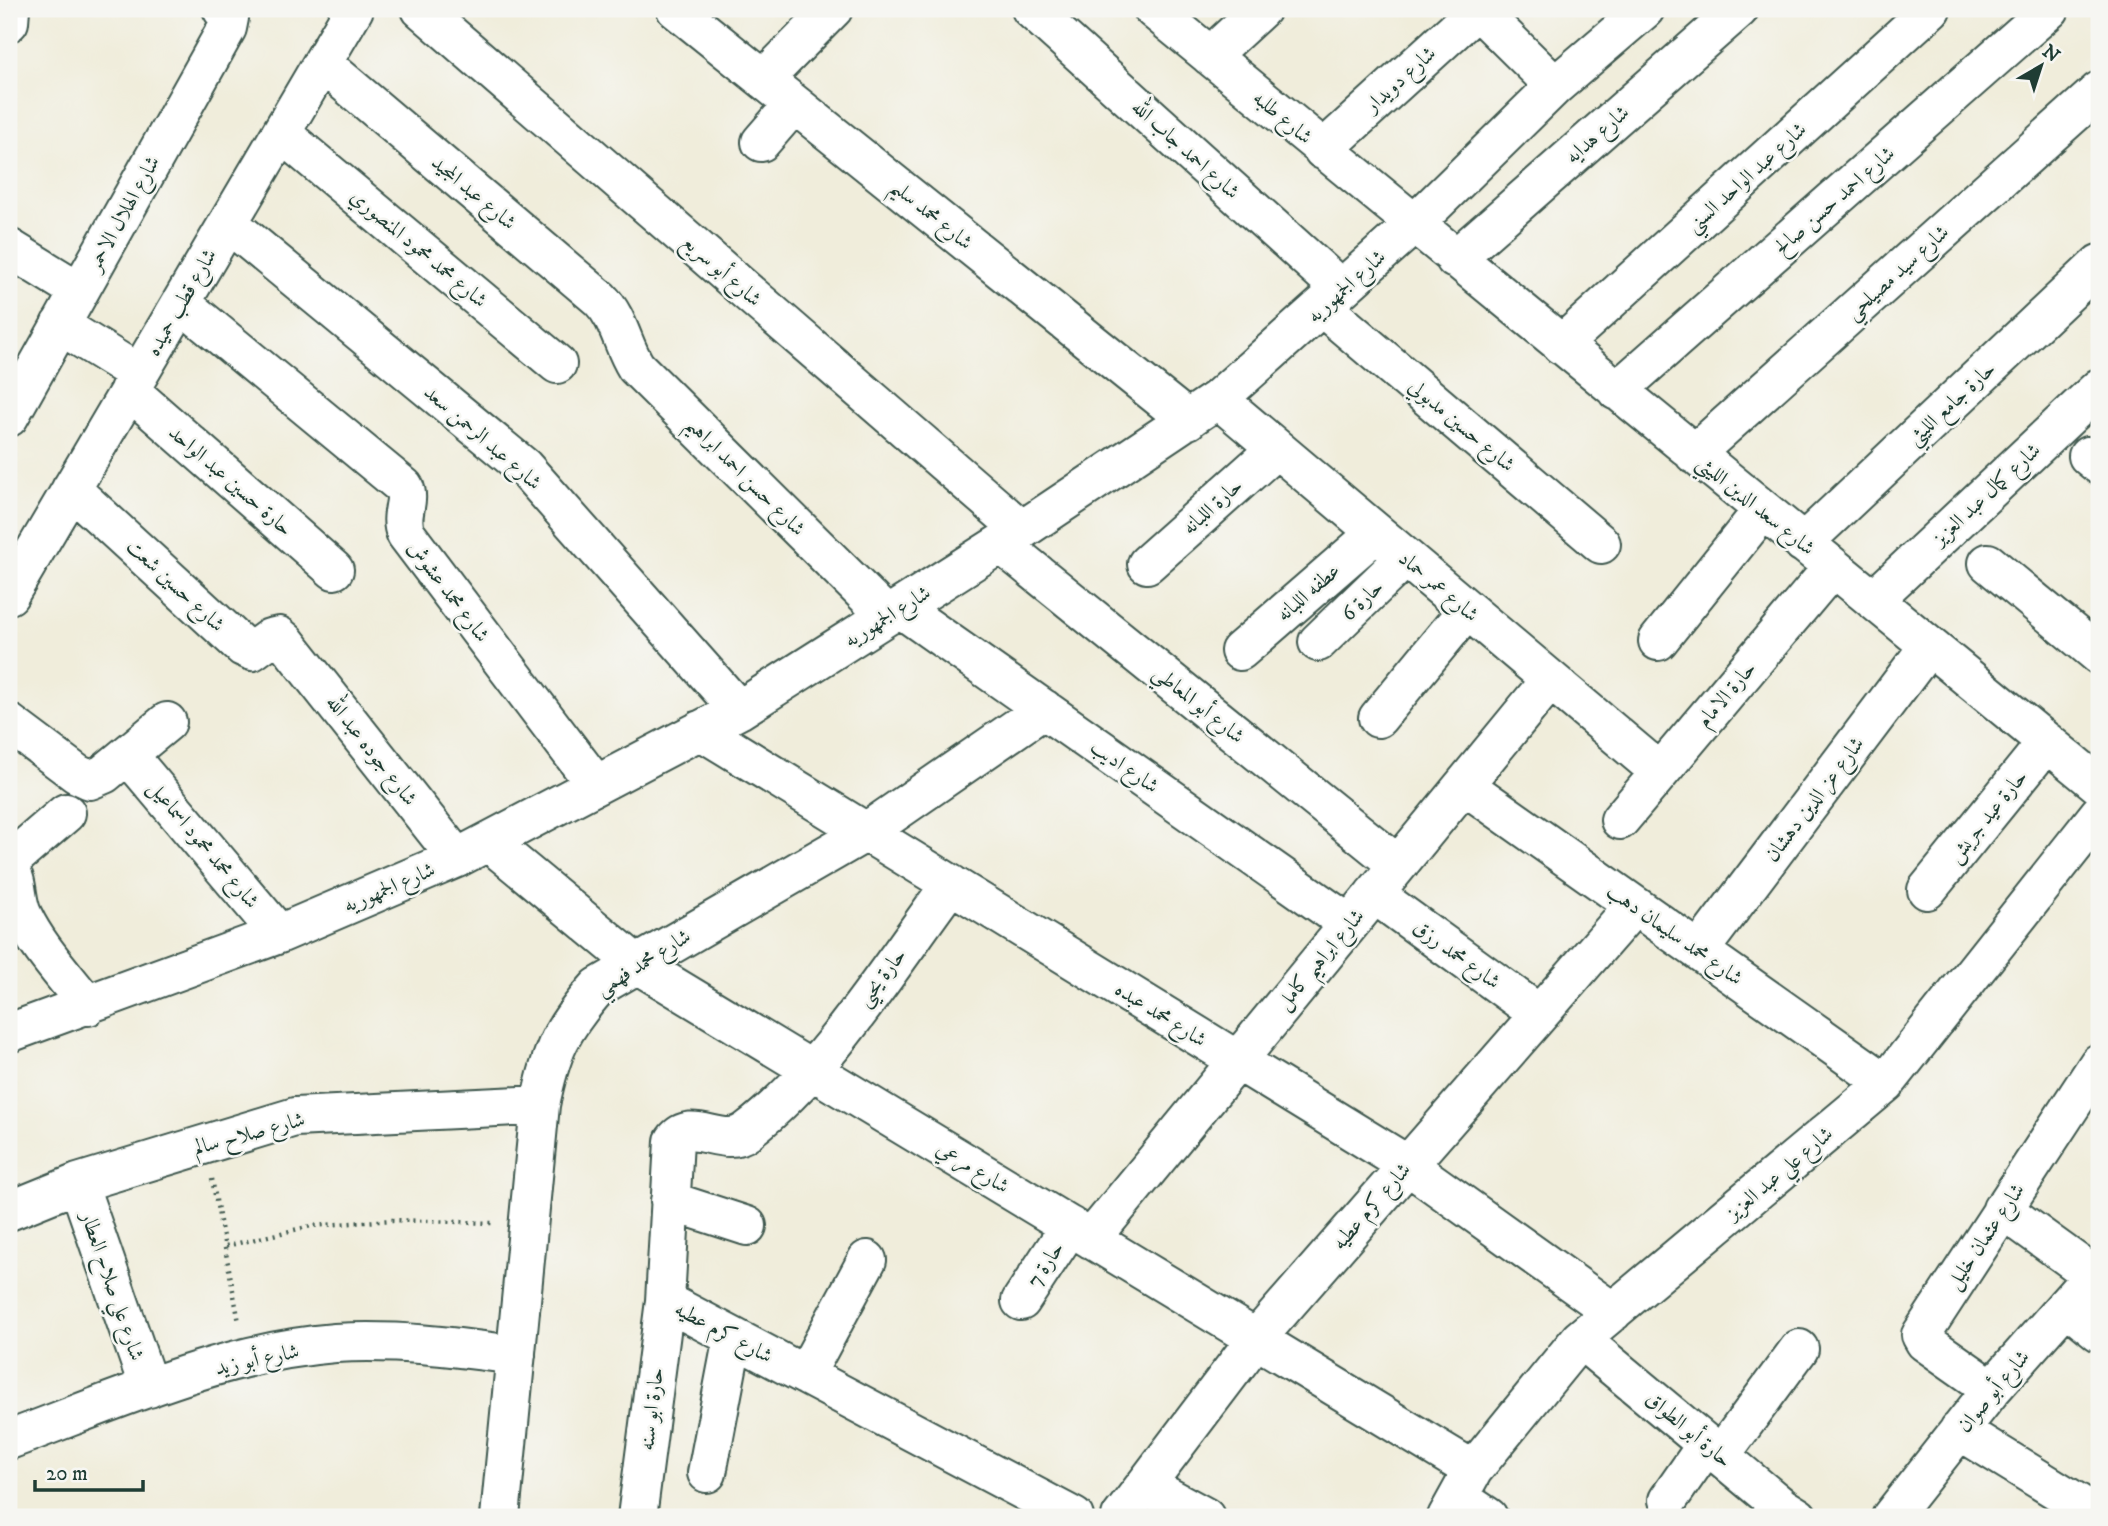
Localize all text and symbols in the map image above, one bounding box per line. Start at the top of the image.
north arrow [2007,32,2076,102]
text: N [2037,40,2064,68]
street label: شارع دويدار [1358,41,1444,123]
street label: شارع طلبه [1245,85,1318,153]
street label: شارع احمد جاب الله [1123,91,1248,208]
street label: شارع هدايه [1560,100,1638,173]
street label: شارع عبد الواحد السني [1681,117,1816,243]
street label: شارع احمد حسن صالح [1769,141,1903,264]
street label: شارع عبد المجيد [423,150,521,239]
street label: شارع الهلال الاحمر [81,151,170,279]
street label: شارع محمد سليم [881,174,978,261]
street label: شارع محمد محمود المنصوري [342,184,492,317]
street label: شارع سيد مصيلحي [1841,220,1959,330]
street label: شارع أبو سريع [673,227,769,316]
street label: شارع قطب حميده [141,244,227,363]
street label: شارع الجمهوريه [1302,244,1394,332]
street label: حارة جامع الليثي [1902,356,2005,456]
street label: شارع حسين مدبولي [1400,374,1520,481]
street label: شارع عبد الرحمن سعد [415,379,547,499]
street label: شارع حسن احمد ابراهيم [675,411,811,547]
street label: حارة حسين عبد الواحد [163,420,298,542]
street label: شارع كمال عبد العزيز [1925,438,2049,556]
street label: شارع سعد الدين الليثي [1687,450,1820,566]
street label: حارة اللبانه [1177,473,1248,541]
street label: شارع حسين شعت [118,534,230,641]
street label: شارع محمد عشوش [398,536,495,650]
street label: شارع عمر حماد [1390,546,1484,631]
street label: عطفه اللبانه [1271,558,1346,628]
street label: حارة 6 [1336,574,1389,627]
street label: شارع الجمهوريه [839,580,938,657]
street label: حارة الامام [1692,656,1765,736]
street label: شارع أبو المعاطي [1144,658,1251,754]
street label: شارع جوده عبد الله [317,687,426,814]
street label: شارع عز الدين دهشان [1759,732,1874,870]
street label: شارع اديب [1083,734,1164,803]
street label: حارة عيد جريش [1942,765,2033,869]
street label: شارع محمد محمود اسماعيل [139,775,265,917]
street label: شارع الجمهوريه [339,857,441,923]
street label: شارع محمد سليمان دهب [1599,878,1748,995]
street label: شارع ابراهيم كامل [1271,904,1376,1020]
street label: شارع محمد رزق [1405,914,1505,999]
street label: شارع محمد فهمي [591,923,699,1007]
street label: حارة يحيى [851,943,916,1015]
street label: شارع محمد عبده [1108,976,1211,1057]
street label: شارع صلاح سالم [191,1107,309,1166]
street label: شارع علي عبد العزيز [1719,1121,1842,1232]
street label: شارع مرعي [929,1136,1014,1203]
street label: شارع كرم عطيه [1327,1158,1420,1258]
street label: شارع عثمان خليل [1941,1178,2034,1297]
street label: شارع علي صلاح العطار [68,1207,150,1366]
street label: حارة 7 [1022,1237,1070,1292]
street label: شارع كرم عطيه [668,1296,777,1373]
street label: شارع أبو زيد [212,1335,303,1385]
street label: شارع أبو صوان [1949,1343,2039,1441]
street label: حارة ابو سنه [634,1366,670,1452]
street label: حارة أبو الطواق [1640,1384,1739,1473]
scale bar [35,1449,144,1493]
text: 20 m [46,1461,88,1487]

